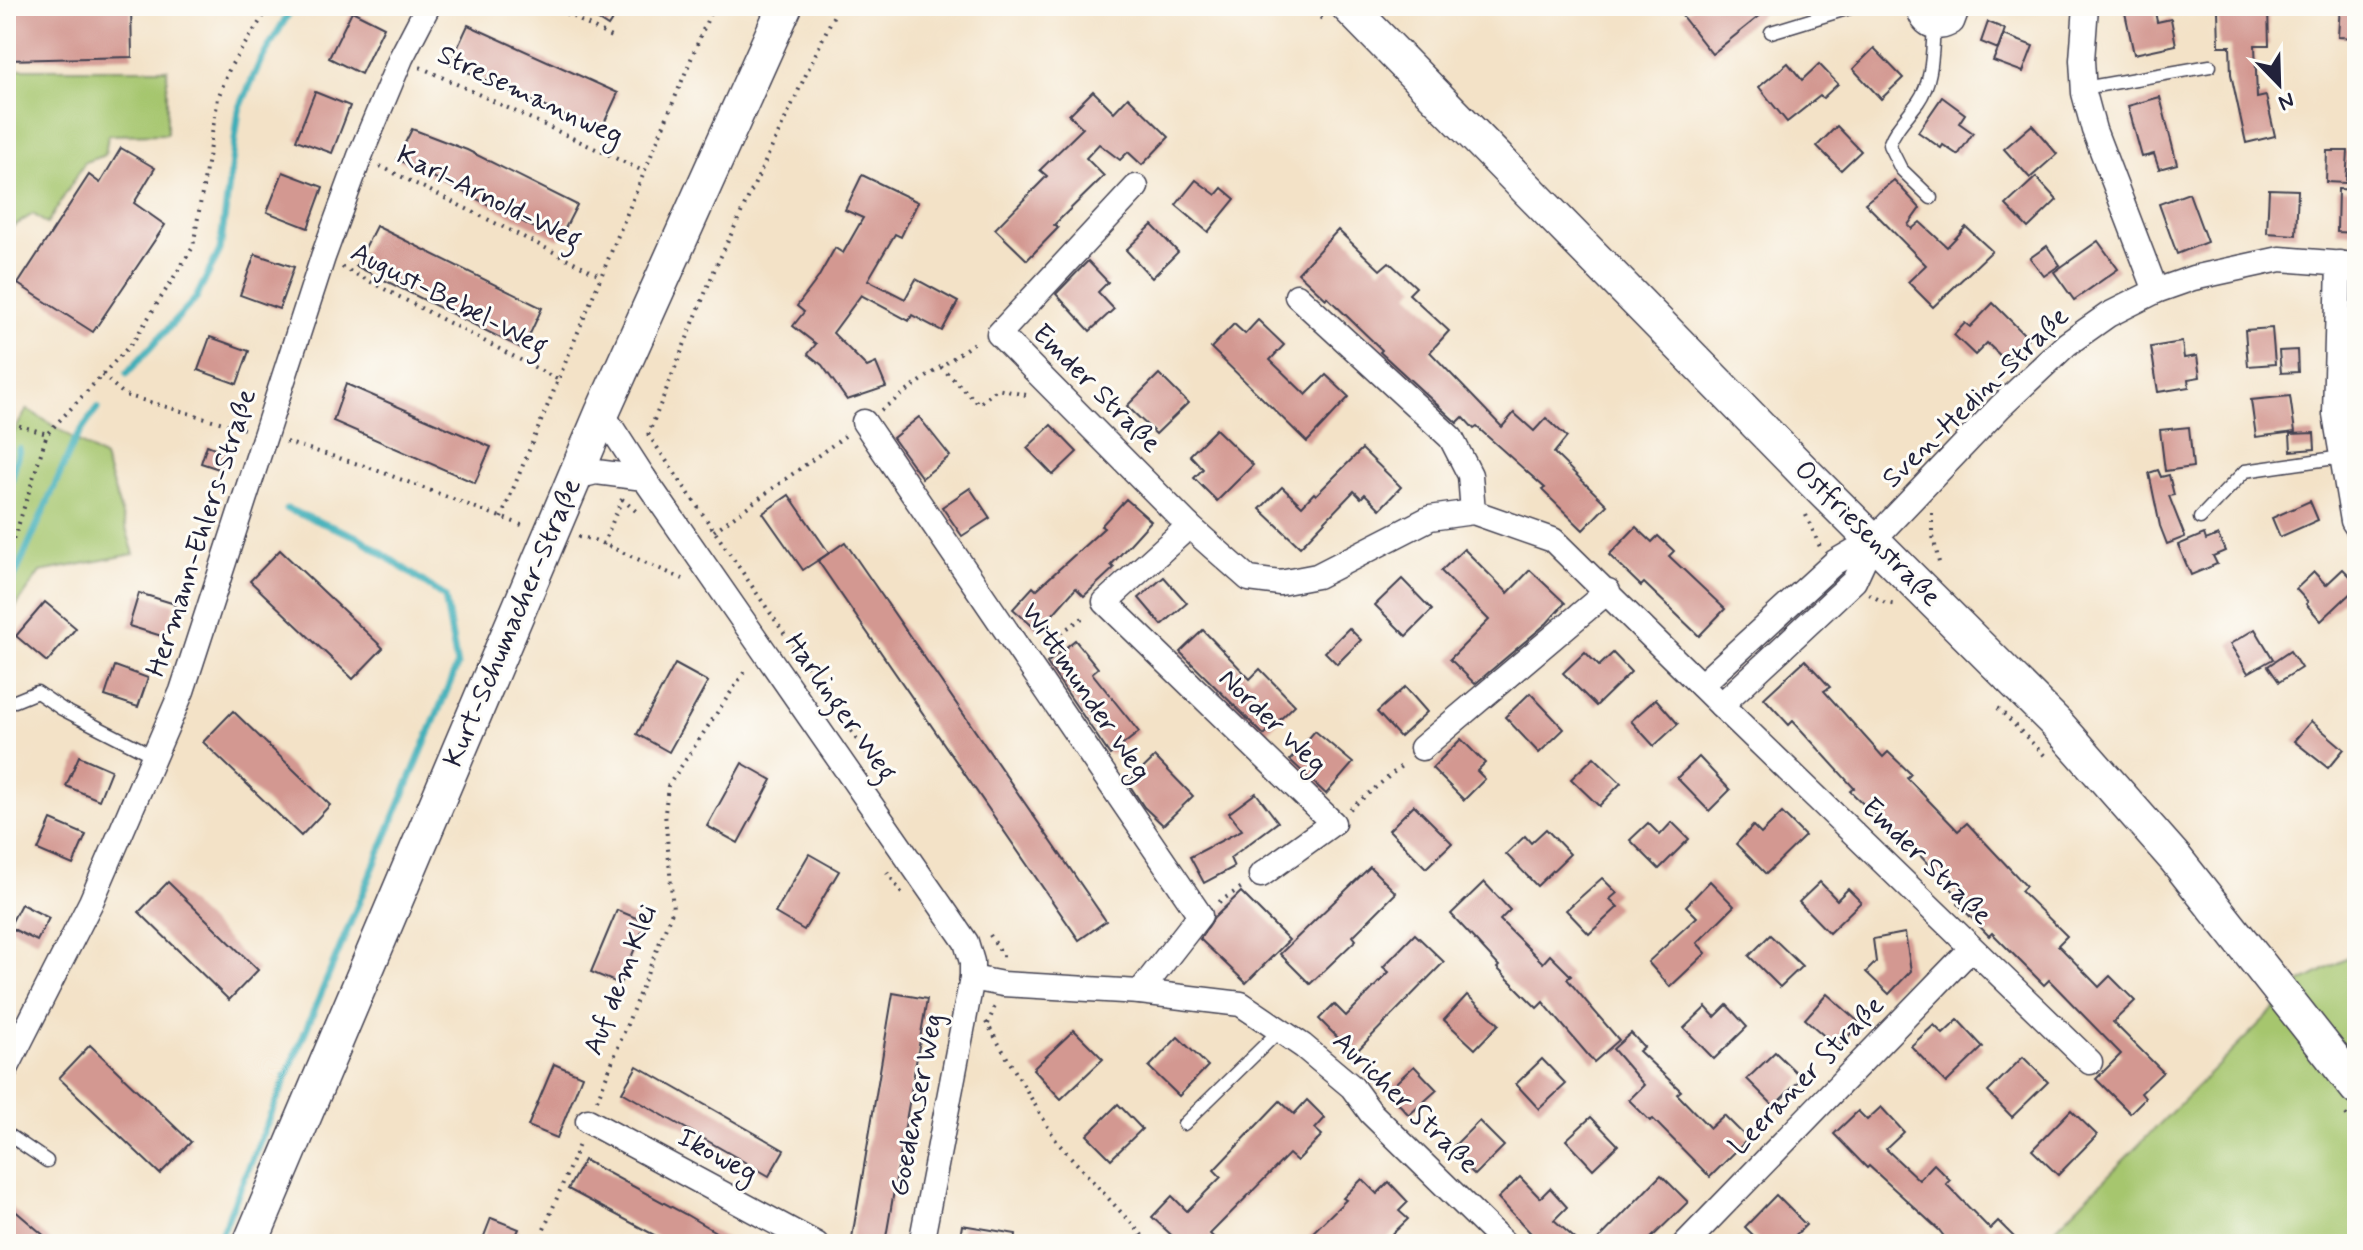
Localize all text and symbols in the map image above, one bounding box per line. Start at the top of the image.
street label: Stresemannweg [430,37,629,157]
north arrow [2239,44,2319,124]
text: N [2274,85,2298,116]
street label: Karl-Arnold-Weg [389,137,588,262]
street label: August-Bebel-Weg [343,234,554,368]
street label: Sven-Hedin-Straße [1874,299,2078,497]
street label: Emder Straße [1023,316,1169,462]
street label: Hermann-Ehlers-Straße [138,384,266,682]
street label: Ostfriesenstraße [1785,452,1949,616]
street label: Kurt-Schumacher-Straße [435,473,591,773]
street label: Wittmunder Weg [1010,595,1159,790]
street label: Harlinger Weg [773,626,905,791]
street label: Norder Weg [1208,661,1334,784]
street label: Emder Straße [1853,790,1999,934]
street label: Auf dem Klei [575,899,667,1061]
street label: Leeraner Straße [1721,988,1893,1164]
street label: Goedenser Weg [881,1010,953,1200]
street label: Auricher Straße [1324,1024,1486,1182]
street label: Ikoweg [670,1120,763,1194]

